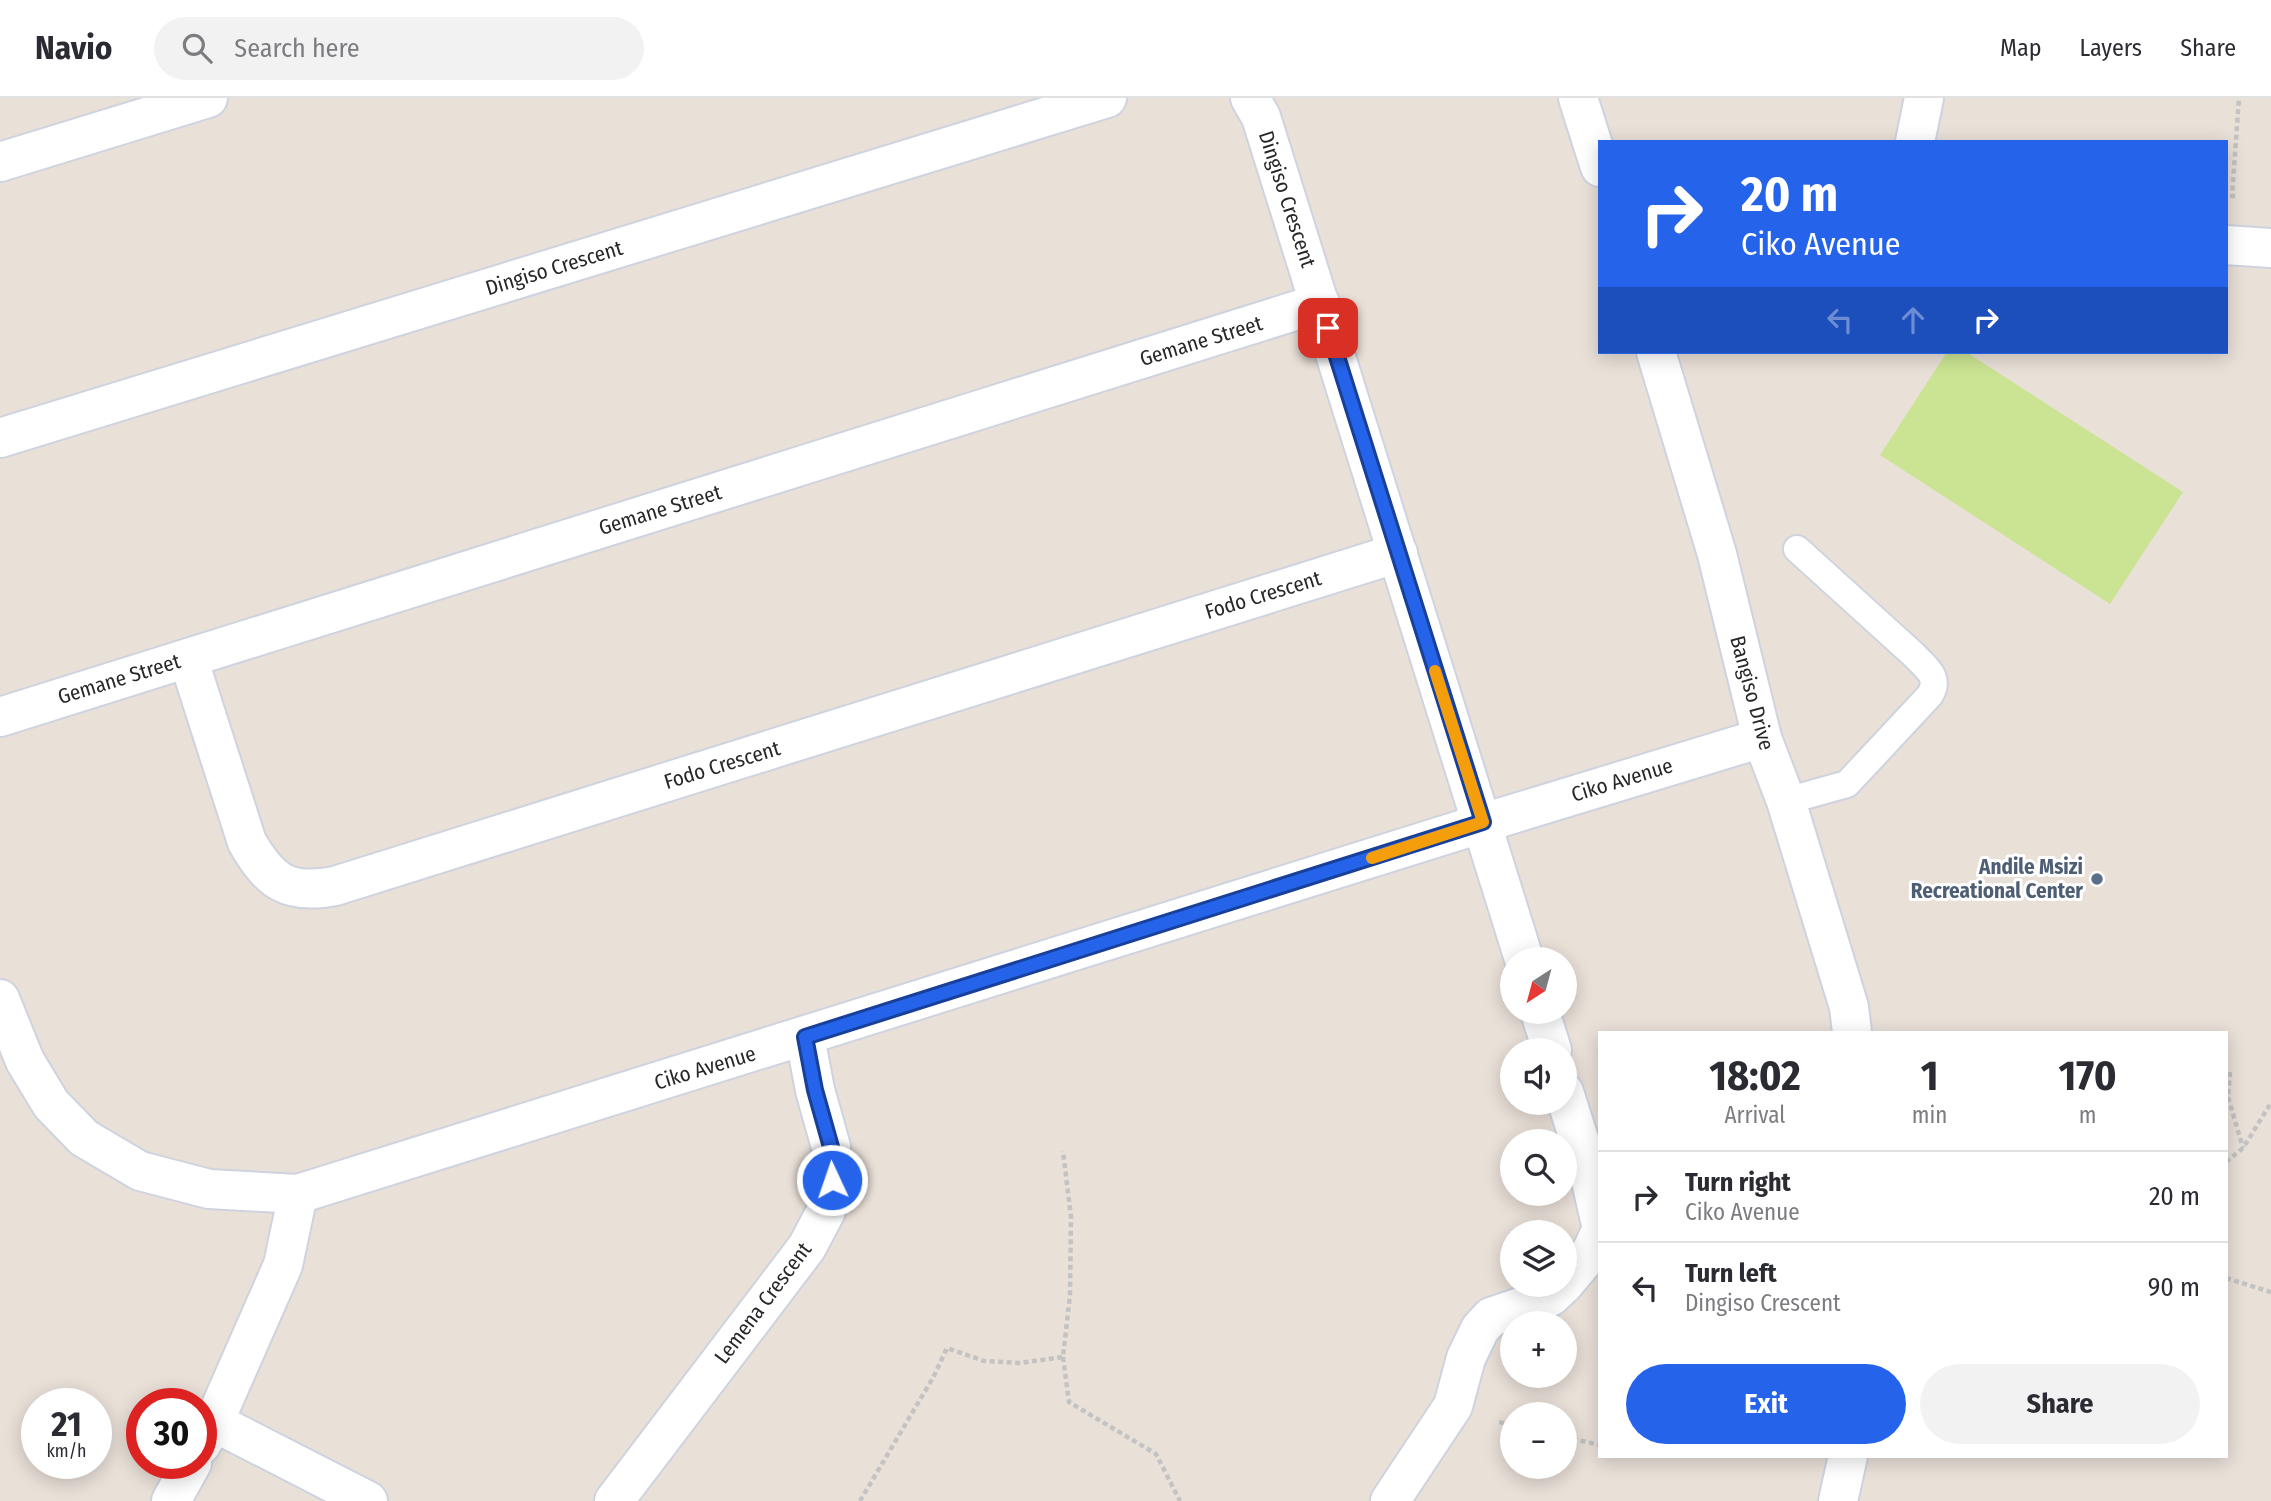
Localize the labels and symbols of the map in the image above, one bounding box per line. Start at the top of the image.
street label: Dingiso Crescent [1253,127,1321,271]
street label: Dingiso Crescent [482,235,626,301]
pin [1298,298,1358,358]
street label: Gemane Street [1137,310,1266,372]
street label: Gemane Street [596,479,725,541]
street label: Fodo Crescent [1202,565,1324,625]
street label: Bangiso Drive [1724,633,1780,753]
street label: Gemane Street [55,648,184,710]
street label: Fodo Crescent [661,735,783,795]
street label: Ciko Avenue [1568,752,1676,808]
place label: Andile Msizi Recreational Center [1911,854,2083,904]
marker: Andile Msizi Recreational Center [2089,871,2105,887]
north arrow [1500,947,1577,1024]
street label: Ciko Avenue [651,1040,759,1096]
position arrow [795,1143,869,1217]
street label: Lemena Crescent [709,1237,817,1369]
speed limit sign: 30 [126,1388,217,1479]

